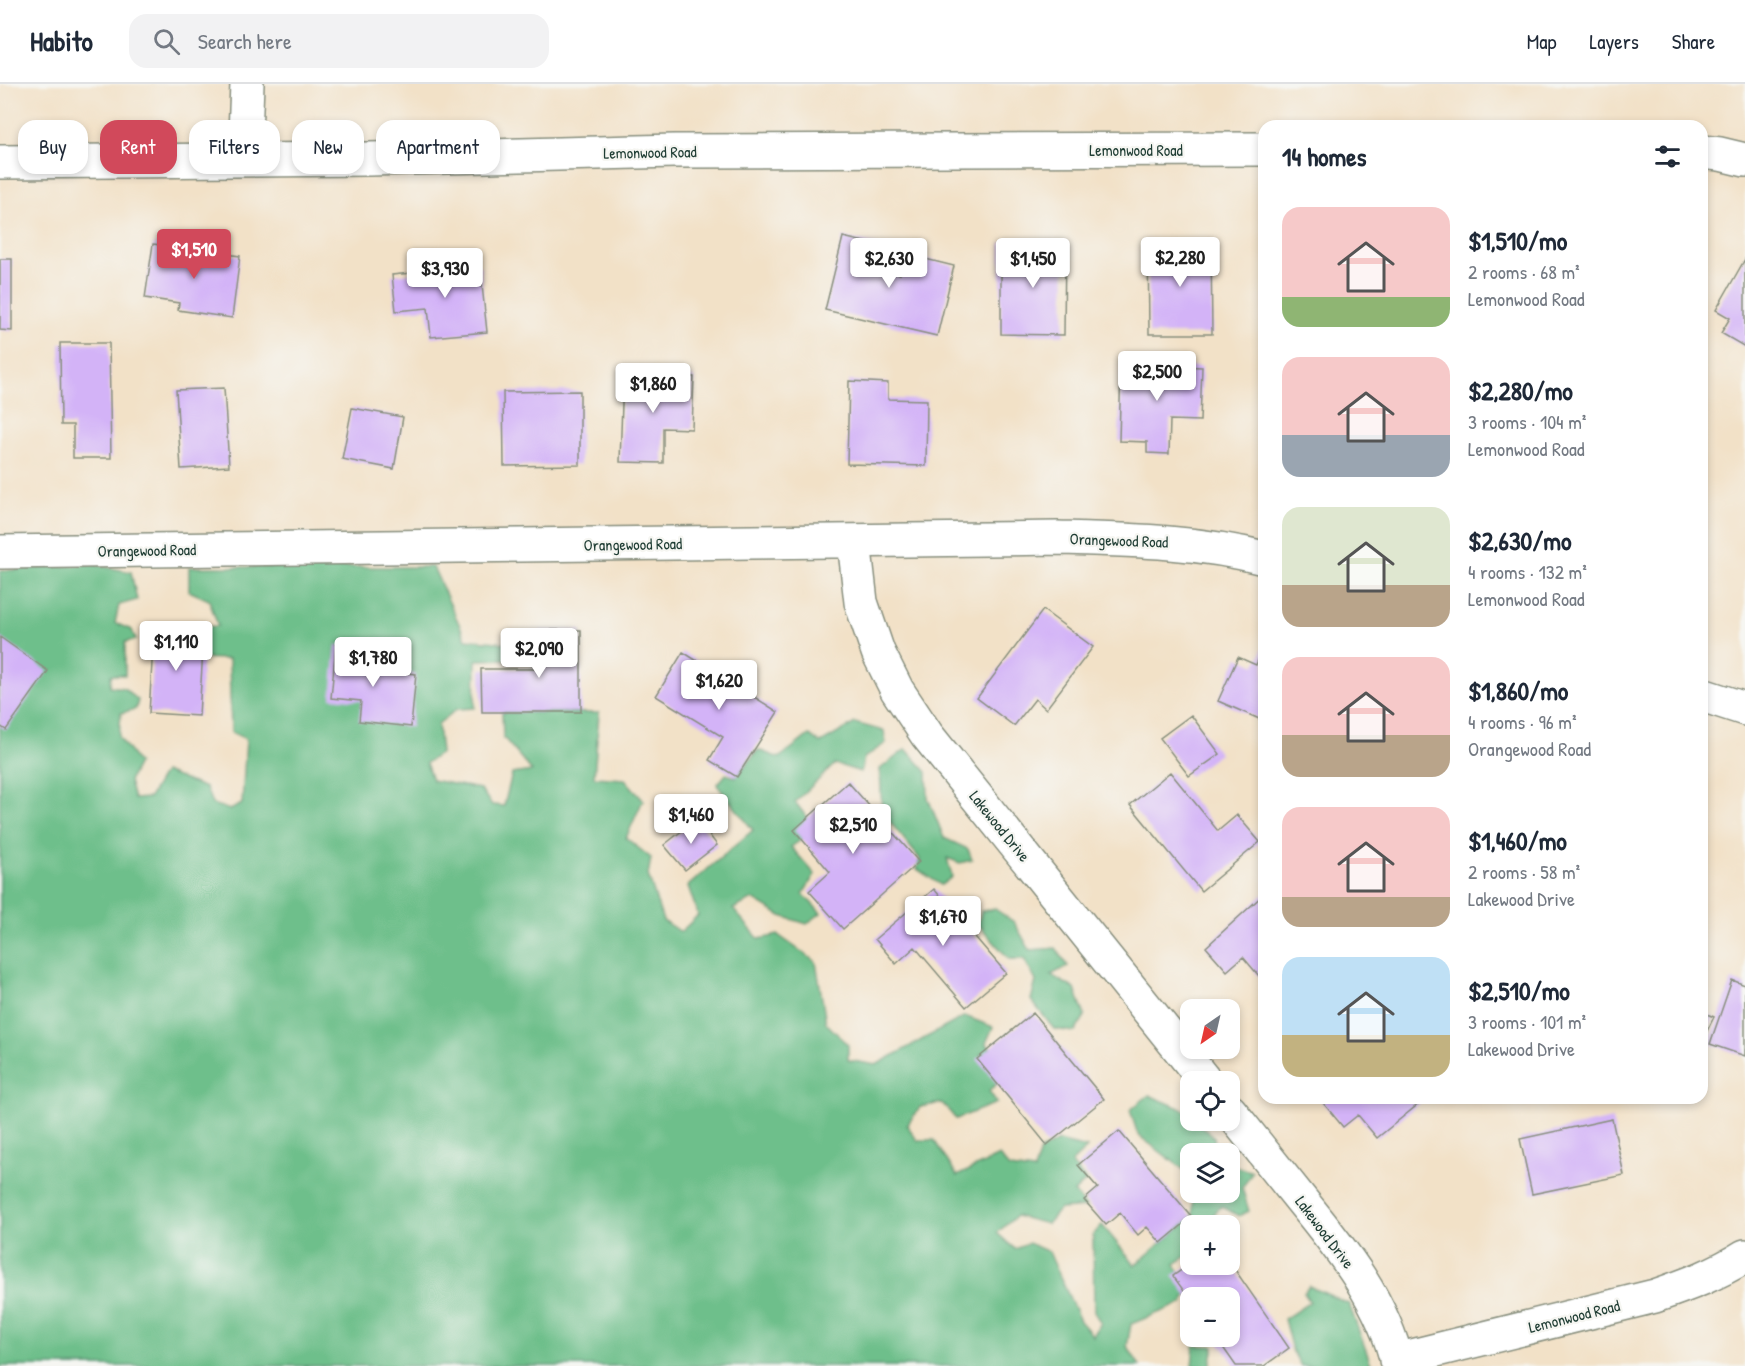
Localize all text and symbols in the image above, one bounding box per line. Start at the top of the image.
search box [129,14,549,68]
text: Habito [30,22,93,60]
icon: search [150,25,183,58]
text: Search here [198,26,292,56]
text: Map [1527,27,1556,56]
text: Layers [1589,27,1639,56]
text: Share [1672,27,1715,56]
chip: Buy [18,120,88,174]
chip: Rent [100,120,177,174]
chip: Filters [189,120,280,174]
chip: New [292,120,364,174]
chip: Apartment [376,120,500,174]
street label: Lemonwood Road [1089,139,1183,161]
text: 14 homes [1282,139,1367,174]
street label: Lemonwood Road [603,140,697,164]
icon: filters [1651,140,1684,173]
text: $1,510/mo [1468,223,1567,258]
pin: $1,510 [145,229,243,280]
icon: home [1330,231,1402,303]
text: $1,510 [171,235,217,262]
pin: $2,280 [1131,237,1229,288]
pin: $2,630 [840,238,938,289]
pin: $1,450 [984,238,1082,289]
text: $2,280 [1155,243,1205,270]
text: $2,630 [864,244,914,271]
text: $1,450 [1010,244,1056,271]
pin: $3,930 [396,248,494,299]
text: $3,930 [421,254,469,281]
text: 2 rooms · 68 m² [1468,258,1580,285]
text: Lemonwood Road [1468,285,1585,312]
pin: $2,500 [1108,351,1206,402]
text: $2,500 [1132,357,1182,384]
pin: $1,860 [604,363,702,414]
text: $1,860 [629,369,677,396]
text: $2,280/mo [1468,373,1573,408]
icon: home [1330,381,1402,453]
text: 3 rooms · 104 m² [1468,408,1586,435]
text: Lemonwood Road [1468,435,1585,462]
text: $2,630/mo [1468,523,1571,558]
street label: Orangewood Road [1069,527,1169,553]
icon: home [1330,531,1402,603]
street label: Orangewood Road [584,532,682,556]
street label: Orangewood Road [98,538,196,562]
text: 4 rooms · 132 m² [1468,558,1587,585]
text: Lemonwood Road [1468,585,1585,612]
pin: $1,110 [127,621,225,672]
text: $1,110 [154,627,198,654]
pin: $2,090 [490,628,588,679]
text: $2,090 [515,634,563,661]
pin: $1,780 [324,637,422,688]
text: $1,780 [349,643,397,670]
pin: $1,620 [670,660,768,711]
text: $1,620 [695,666,743,693]
text: $1,860/mo [1468,673,1568,708]
icon: home [1330,681,1402,753]
text: 4 rooms · 96 m² [1468,708,1577,735]
text: Orangewood Road [1468,735,1591,762]
street label: Lakewood Drive [965,786,1036,867]
pin: $1,460 [642,794,740,845]
text: $1,460 [668,800,714,827]
pin: $2,510 [804,804,902,855]
text: $2,510 [829,810,877,837]
text: $1,460/mo [1468,823,1567,858]
icon: home [1330,831,1402,903]
text: 2 rooms · 58 m² [1468,858,1580,885]
text: Lakewood Drive [1468,885,1575,912]
pin: $1,670 [894,896,992,947]
text: $1,670 [919,902,967,929]
text: $2,510/mo [1468,973,1570,1008]
icon: home [1330,981,1402,1053]
north arrow [1180,999,1240,1059]
map controls [1180,999,1240,1347]
text: 3 rooms · 101 m² [1468,1008,1586,1035]
text: Lakewood Drive [1468,1035,1575,1062]
button: locate [1180,1071,1240,1131]
button: layers [1180,1143,1240,1203]
street label: Lakewood Drive [1290,1191,1360,1273]
button: + [1180,1215,1240,1275]
button: − [1180,1287,1240,1347]
street label: Lemonwood Road [1526,1294,1622,1338]

